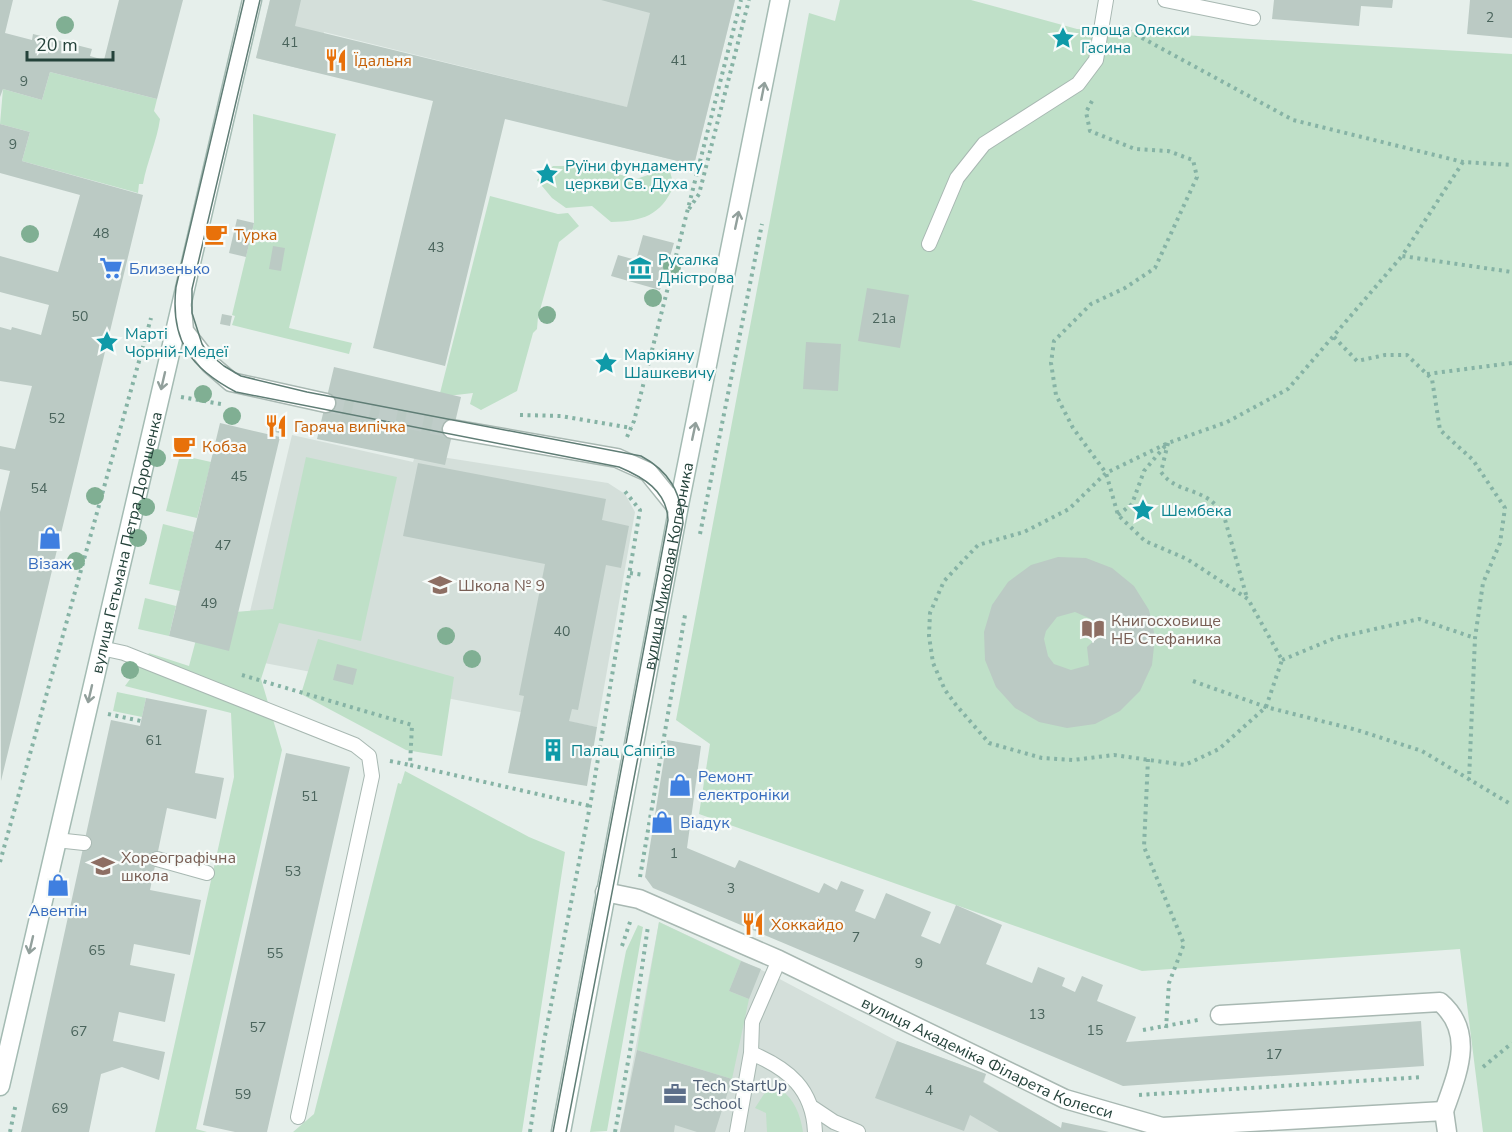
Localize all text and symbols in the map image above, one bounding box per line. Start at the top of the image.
house number: 2 [1486,8,1494,27]
place label: площа Олекси Гасина [1081,19,1190,59]
scale bar [27,24,112,62]
place icon: площа Олекси Гасина [1050,25,1076,51]
text: 20 m [36,33,78,57]
house number: 41 [282,33,298,52]
restaurant icon: Їдальня [323,47,349,73]
place label: Їдальня [353,50,412,72]
house number: 41 [671,51,687,70]
house number: 9 [20,72,28,91]
one-way arrow [758,82,769,102]
house number: 9 [9,135,17,154]
place label: Руїни фундаменту церкви Св. Духа [565,155,704,195]
place icon: Руїни фундаменту церкви Св. Духа [534,161,560,187]
one-way arrow [732,211,744,230]
cafe icon: Турка [203,221,229,247]
house number: 48 [93,224,109,243]
place label: Турка [234,224,277,246]
house number: 43 [428,238,444,257]
place label: Русалка Дністрова [658,249,734,289]
supermarket icon: Близенько [98,255,124,281]
museum icon: Русалка Дністрова [627,255,653,281]
place label: Близенько [129,258,210,280]
house number: 50 [72,307,88,326]
house number: 21а [872,309,896,328]
place label: Марті Чорній-Медеї [125,323,229,363]
place icon: Марті Чорній-Медеї [94,329,120,355]
place label: Маркіяну Шашкевичу [624,344,715,384]
place icon: Маркіяну Шашкевичу [593,350,619,376]
one-way arrow [157,371,168,390]
house number: 52 [49,409,65,428]
street label: вулиця Гетьмана Петра Дорошенка [86,410,168,676]
restaurant icon: Гаряча випічка [263,413,289,439]
place label: Гаряча випічка [294,416,406,438]
one-way arrow [689,422,700,442]
cafe icon: Кобза [171,433,197,459]
place label: Кобза [202,436,247,458]
street label: вулиця Миколая Коперника [638,460,699,672]
house number: 45 [231,467,247,486]
house number: 54 [31,479,47,498]
place icon: Шембека [1130,497,1156,523]
place label: Шембека [1161,500,1232,522]
shop icon: Візаж [37,525,63,551]
house number: 47 [215,536,231,555]
place label: Візаж [28,553,72,575]
school or university icon: Школа № 9 [427,572,453,598]
place label: Школа № 9 [458,575,545,597]
house number: 49 [201,594,217,613]
place label: Книгосховище НБ Стефаника [1111,610,1221,650]
library icon: Книгосховище НБ Стефаника [1080,616,1106,642]
house number: 40 [554,622,570,641]
one-way arrow [84,684,96,703]
house number: 61 [146,731,162,750]
building icon: Палац Сапігів [540,737,566,763]
place label: Палац Сапігів [571,740,675,762]
place label: Ремонт електроніки [698,766,790,806]
shop icon: Ремонт електроніки [667,772,693,798]
house number: 51 [302,787,318,806]
shop icon: Віадук [649,809,675,835]
place label: Віадук [680,812,730,834]
house number: 1 [670,844,678,863]
place label: Хореографічна школа [121,847,236,887]
school or university icon: Хореографічна школа [90,853,116,879]
house number: 53 [285,862,301,881]
shop icon: Авентін [45,872,71,898]
house number: 3 [727,879,735,898]
place label: Авентін [29,900,87,922]
restaurant icon: Хоккайдо [740,911,766,937]
place label: Хоккайдо [771,914,844,936]
house number: 7 [852,928,860,947]
one-way arrow [25,935,36,954]
house number: 65 [89,941,105,960]
house number: 55 [267,944,283,963]
house number: 9 [915,954,923,973]
street label: вулиця Академіка Філарета Колесси [858,992,1116,1124]
house number: 13 [1029,1005,1045,1024]
house number: 57 [250,1018,266,1037]
house number: 15 [1087,1021,1103,1040]
house number: 67 [71,1022,87,1041]
house number: 17 [1266,1045,1282,1064]
place label: Tech StartUp School [693,1075,787,1115]
office icon: Tech StartUp School [662,1081,688,1107]
house number: 4 [925,1081,933,1100]
house number: 59 [235,1085,251,1104]
house number: 69 [52,1099,68,1118]

